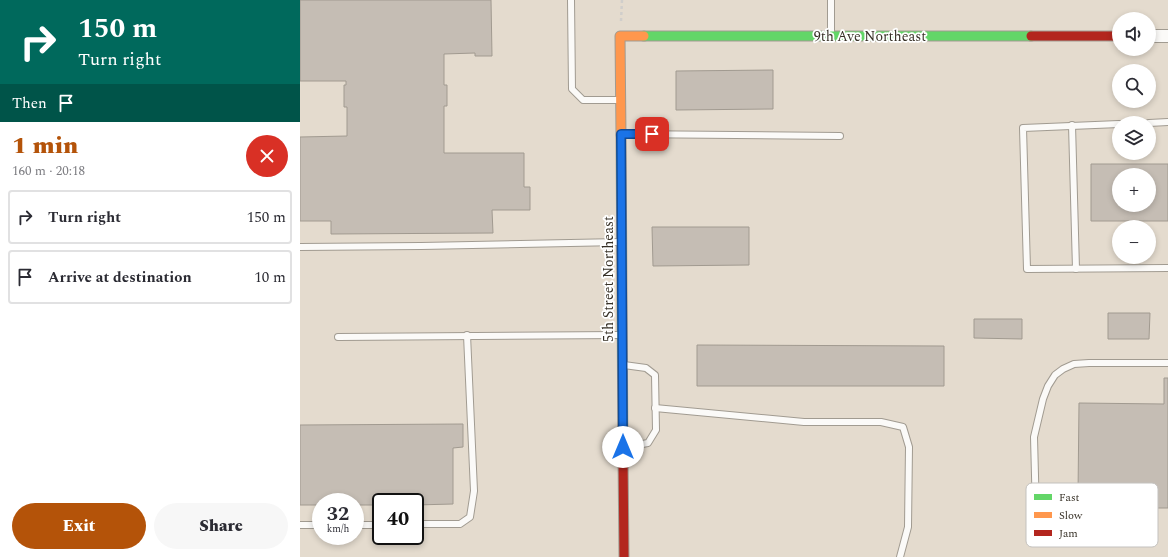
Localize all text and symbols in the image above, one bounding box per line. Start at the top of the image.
text: 150 m [78,7,157,50]
map controls [1112,12,1156,264]
button: sound [1112,12,1156,56]
icon: right [12,16,64,68]
street label: 9th Ave Northeast [814,26,926,47]
text: Turn right [78,46,161,73]
button: search [1112,64,1156,108]
text: Then [12,92,47,115]
icon: arrive [55,92,77,114]
button: layers [1112,116,1156,160]
pin [635,117,669,151]
icon: arrive [641,123,663,145]
text: 1 min [12,128,78,164]
button: close [246,135,288,177]
text: 160 m · 20:18 [12,161,85,181]
button: + [1112,168,1156,212]
icon: right [14,206,36,228]
text: Turn right [48,206,121,229]
text: 150 m [247,206,286,229]
street label: 5th Street Northeast [598,216,619,342]
button: − [1112,220,1156,264]
icon: arrive [14,266,36,288]
text: Arrive at destination [48,266,192,289]
text: 10 m [254,266,286,289]
position arrow [602,426,644,468]
legend [1026,483,1158,547]
text: Fast [1059,489,1080,506]
speed limit sign: 40 [372,493,424,545]
text: 32 [327,499,349,529]
button: Exit [12,503,146,549]
button: Share [154,503,288,549]
text: Slow [1059,507,1083,524]
text: km/h [327,521,349,537]
text: Jam [1059,525,1078,542]

